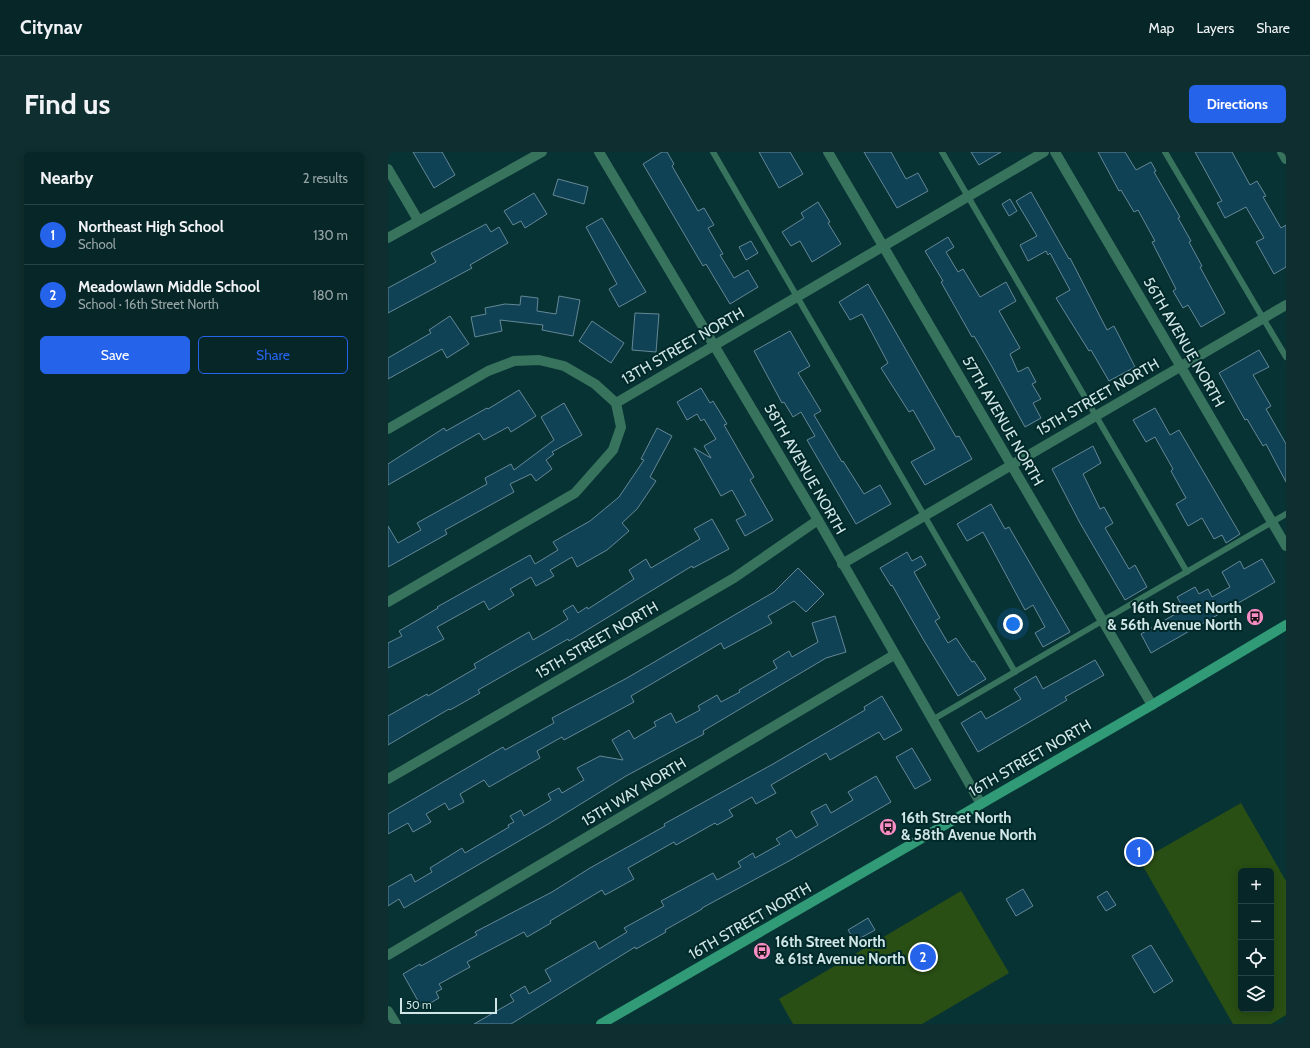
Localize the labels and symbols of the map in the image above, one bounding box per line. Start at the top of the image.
street label: 56TH AVENUE NORTH [1139,274,1229,410]
street label: 13TH STREET NORTH [619,304,747,388]
street label: 57TH AVENUE NORTH [959,353,1047,489]
street label: 15TH STREET NORTH [1034,355,1162,439]
street label: 58TH AVENUE NORTH [760,401,850,537]
street label: 15TH STREET NORTH [533,598,661,682]
place label: 16th Street North & 56th Avenue North [1107,599,1242,634]
bus stop icon: 16th Street North & 56th Avenue North [1245,607,1265,627]
your location [1003,614,1023,634]
street label: 16TH STREET NORTH [966,716,1094,800]
street label: 15TH WAY NORTH [579,754,689,830]
place label: 16th Street North & 58th Avenue North [901,809,1037,844]
bus stop icon: 16th Street North & 58th Avenue North [878,817,898,837]
pin: 1 [1126,837,1152,867]
street label: 16TH STREET NORTH [686,879,814,963]
place label: 16th Street North & 61st Avenue North [775,933,905,968]
bus stop icon: 16th Street North & 61st Avenue North [752,941,772,961]
pin: 2 [910,942,936,972]
scale bar [400,996,497,1015]

